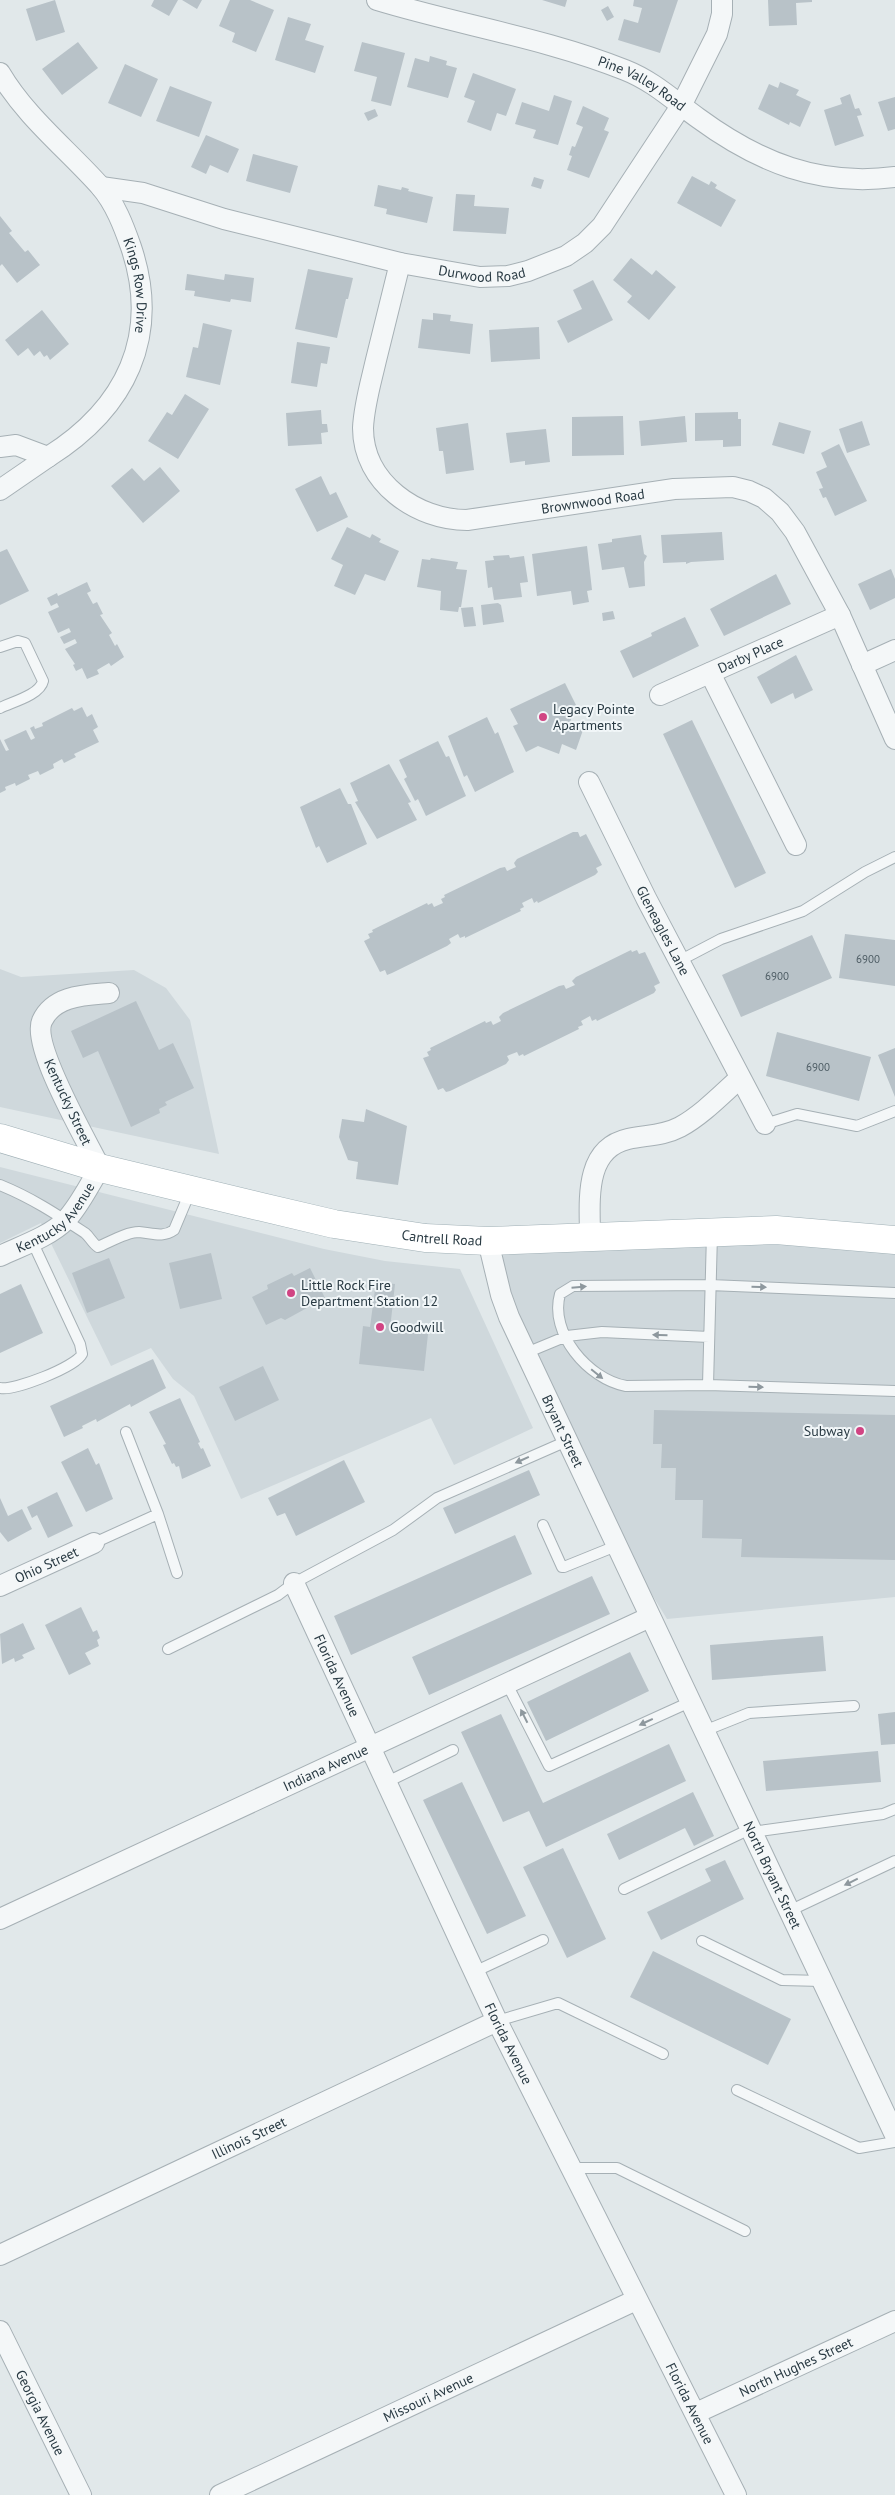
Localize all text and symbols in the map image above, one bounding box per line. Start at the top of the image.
street label: Pine Valley Road [596,52,690,115]
street label: Kings Row Drive [119,235,151,335]
street label: Durwood Road [437,261,527,286]
street label: Brownwood Road [540,485,646,518]
street label: Darby Place [715,632,786,677]
place label: Legacy Pointe Apartments [553,700,635,734]
marker: Legacy Pointe Apartments [537,711,549,723]
street label: Gleneagles Lane [632,883,694,978]
house number: 6900 [856,952,880,966]
house number: 6900 [765,969,789,983]
street label: Kentucky Street [40,1056,96,1148]
house number: 6900 [806,1060,830,1074]
street label: Kentucky Avenue [13,1179,98,1257]
street label: Cantrell Road [400,1226,483,1250]
place label: Little Rock Fire Department Station 12 [301,1276,438,1310]
one-way arrow [572,1282,588,1290]
one-way arrow [751,1284,767,1292]
marker: Little Rock Fire Department Station 12 [285,1287,297,1299]
place label: Goodwill [390,1318,443,1336]
marker: Goodwill [374,1321,386,1333]
one-way arrow [652,1330,668,1338]
one-way arrow [590,1369,604,1379]
one-way arrow [749,1383,765,1391]
street label: Bryant Street [538,1392,588,1471]
place label: Subway [804,1422,850,1440]
marker: Subway [854,1425,866,1437]
one-way arrow [515,1457,529,1465]
street label: Ohio Street [12,1542,81,1587]
street label: Florida Avenue [310,1631,364,1720]
one-way arrow [520,1709,528,1724]
one-way arrow [639,1718,653,1726]
street label: Indiana Avenue [280,1740,371,1795]
street label: North Bryant Street [739,1818,805,1932]
one-way arrow [844,1878,858,1886]
street label: Florida Avenue [481,2000,536,2087]
street label: Illinois Street [209,2112,289,2163]
street label: North Hughes Street [736,2333,856,2401]
street label: Florida Avenue [662,2360,718,2447]
street label: Georgia Avenue [12,2367,69,2458]
street label: Missouri Avenue [380,2369,476,2426]

